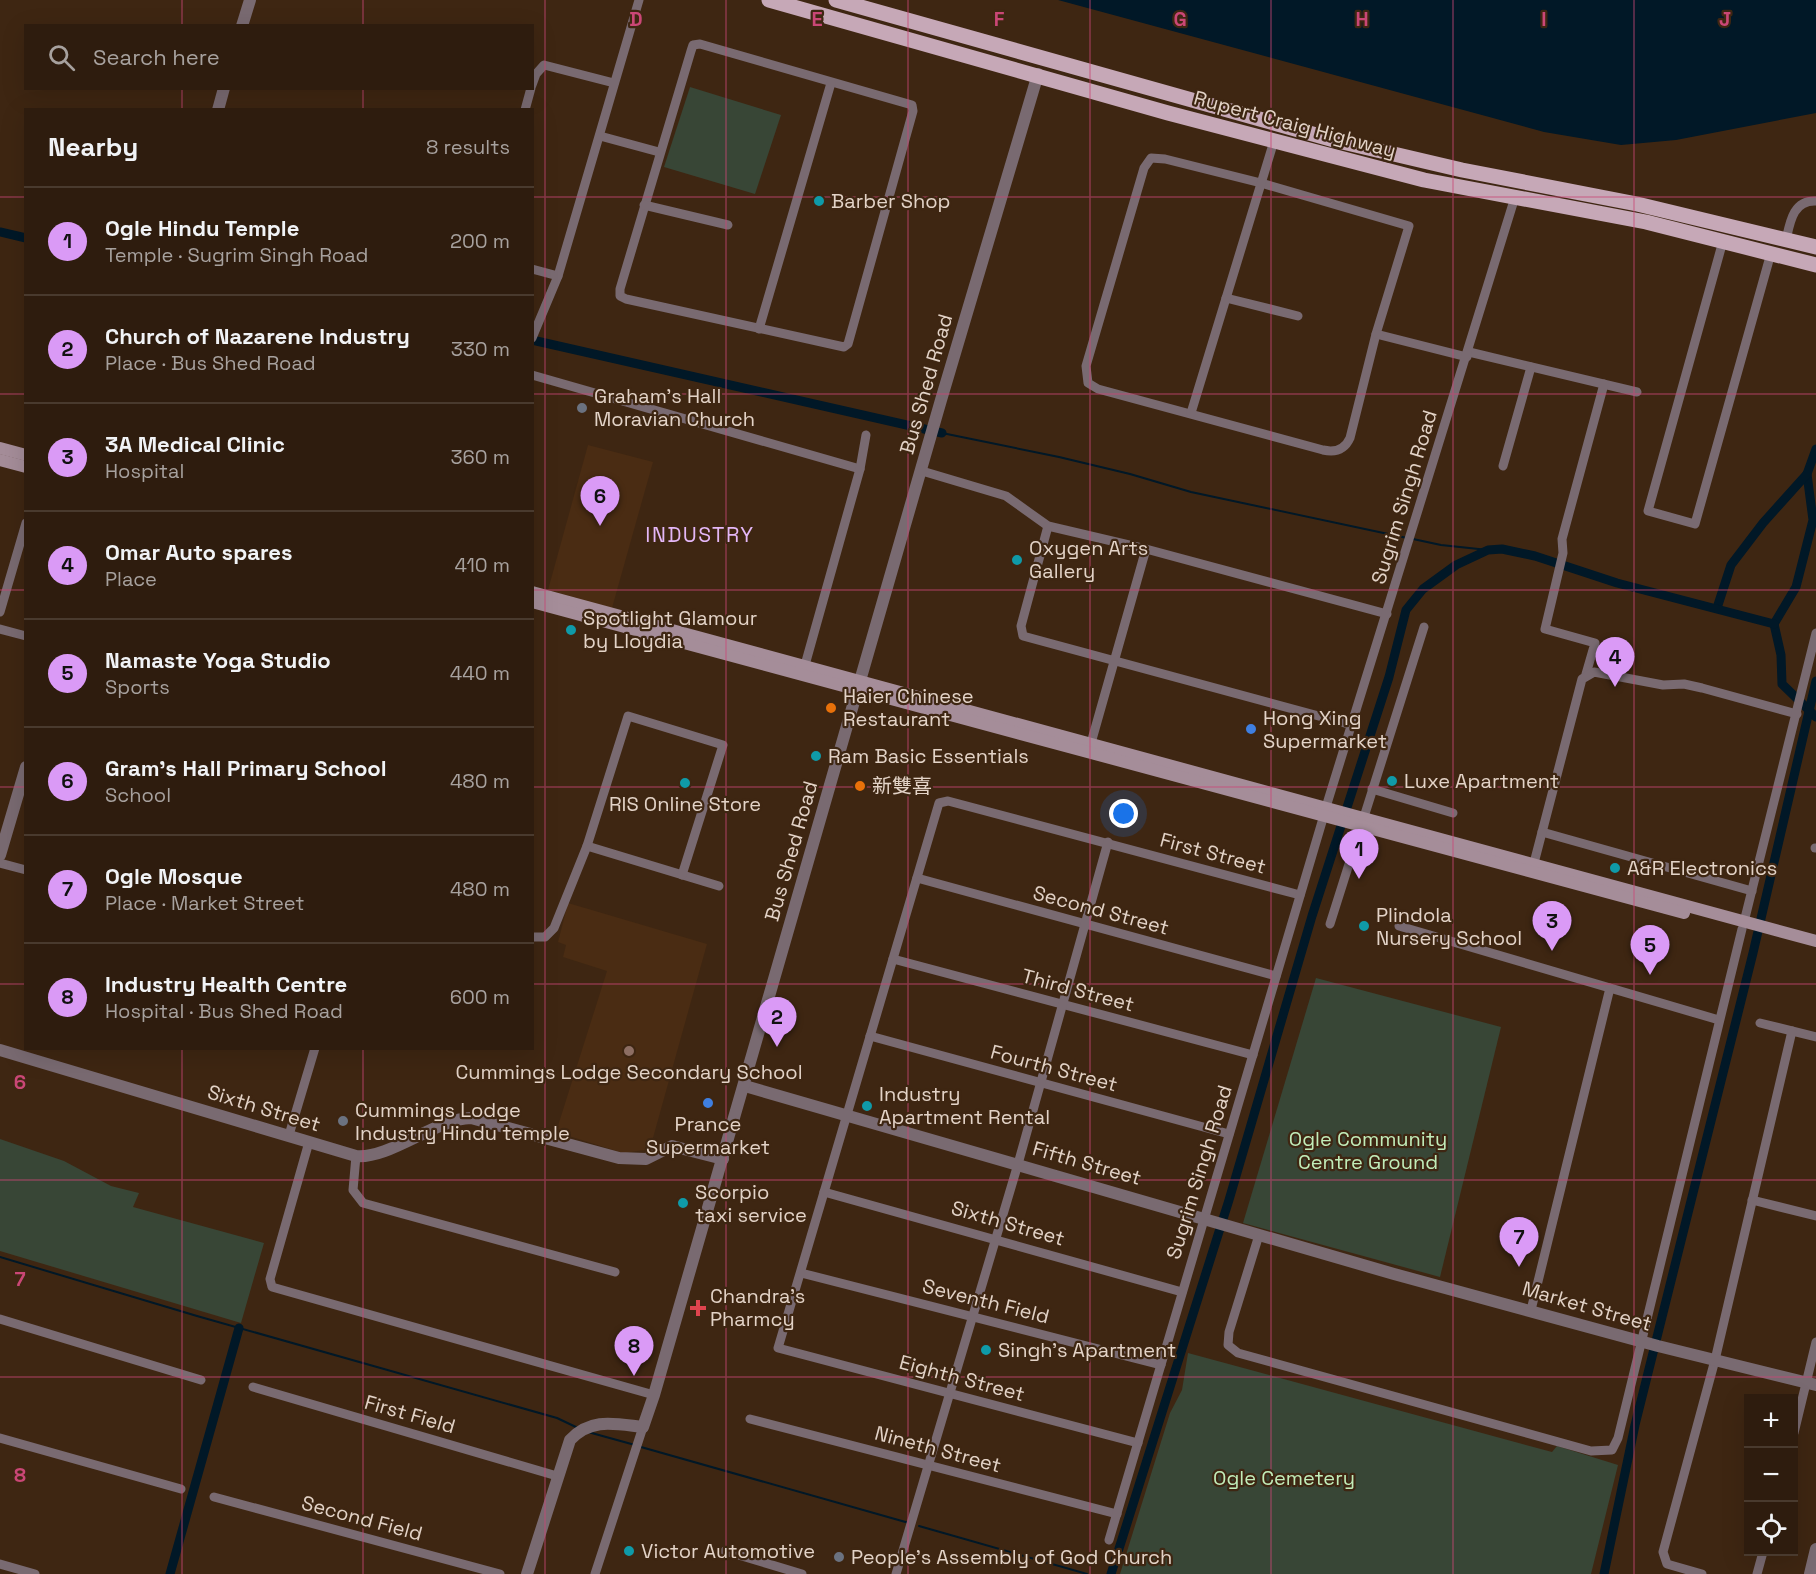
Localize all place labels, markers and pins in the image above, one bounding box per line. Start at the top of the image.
place label: Barber Shop [831,188,950,214]
marker: Barber Shop [812,194,826,208]
place label: Graham's Hall Moravian Church [594,383,755,432]
marker: Graham's Hall Moravian Church [575,401,589,415]
pin: 6 [580,476,620,526]
place label: Oxygen Arts Gallery [1029,535,1148,584]
marker: Oxygen Arts Gallery [1010,553,1024,567]
place label: Spotlight Glamour by Lloydia [583,605,757,654]
marker: Spotlight Glamour by Lloydia [564,623,578,637]
pin: 4 [1596,638,1634,687]
place label: Haier Chinese Restaurant [843,683,974,732]
marker: Haier Chinese Restaurant [824,701,838,715]
place label: Hong Xing Supermarket [1263,705,1387,754]
marker: Hong Xing Supermarket [1244,722,1258,736]
place label: Ram Basic Essentials [828,743,1029,769]
marker: Ram Basic Essentials [809,749,823,763]
place label: Luxe Apartment [1404,768,1559,794]
place label: 新雙喜 [872,773,932,799]
marker: Luxe Apartment [1385,774,1399,788]
marker: RIS Online Store [678,776,692,790]
marker: 新雙喜 [853,779,867,793]
place label: RIS Online Store [609,791,761,817]
pin: 1 [1340,830,1378,879]
place label: A&R Electronics [1627,855,1777,881]
marker: A&R Electronics [1608,861,1622,875]
place label: Plindola Nursery School [1376,902,1522,951]
pin: 3 [1532,902,1572,951]
marker: Plindola Nursery School [1357,919,1371,933]
pin: 5 [1630,926,1670,975]
pin: 2 [758,998,796,1047]
marker: Cummings Lodge Secondary School [622,1044,636,1058]
place label: Cummings Lodge Secondary School [455,1059,803,1085]
place label: Industry Apartment Rental [879,1081,1050,1130]
marker: Prance Supermarket [701,1096,715,1110]
place label: Cummings Lodge Industry Hindu temple [355,1097,570,1146]
marker: Industry Apartment Rental [860,1099,874,1113]
place label: Prance Supermarket [646,1111,770,1160]
marker: Cummings Lodge Industry Hindu temple [336,1114,350,1128]
place label: Scorpio taxi service [695,1179,807,1228]
marker: Scorpio taxi service [676,1196,690,1210]
pin: 7 [1500,1218,1538,1267]
place label: Chandra's Pharmcy [710,1283,805,1332]
marker: Chandra's Pharmcy [691,1301,705,1315]
pin: 8 [614,1326,654,1376]
place label: Singh's Apartment [998,1337,1176,1363]
marker: Singh's Apartment [979,1343,993,1357]
place label: Victor Automotive [641,1538,815,1564]
marker: Victor Automotive [622,1544,636,1558]
place label: People's Assembly of God Church [851,1544,1172,1570]
marker: People's Assembly of God Church [832,1550,846,1564]

